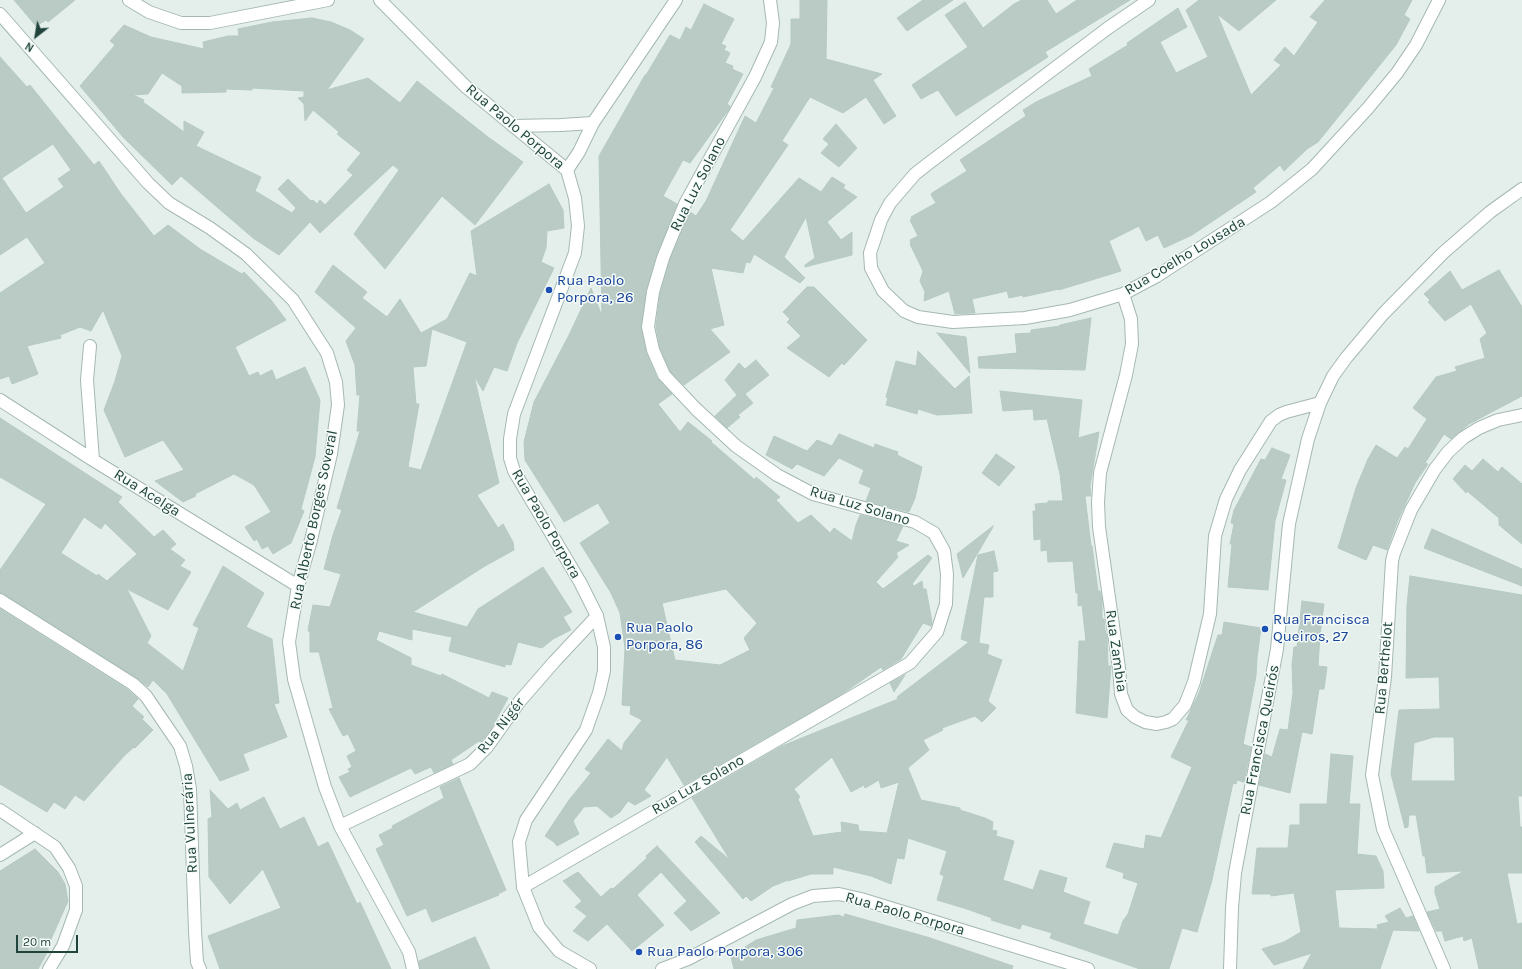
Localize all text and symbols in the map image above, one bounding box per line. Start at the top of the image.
north arrow [16,16,56,56]
text: N [23,39,36,54]
street label: Rua Paolo Porpora [462,80,568,174]
street label: Rua Luz Solano [666,134,730,234]
street label: Rua Coelho Lousada [1121,213,1249,299]
place label: Rua Paolo Porpora, 26 [557,272,634,307]
marker: Rua Paolo Porpora, 26 [544,285,554,295]
street label: Rua Alberto Borges Soveral [286,429,342,611]
street label: Rua Acelga [110,465,184,521]
street label: Rua Paolo Porpora [507,466,585,582]
street label: Rua Luz Solano [808,482,912,530]
street label: Rua Zambia [1101,609,1131,693]
place label: Rua Francisca Queiros, 27 [1273,611,1370,646]
place label: Rua Paolo Porpora, 86 [626,619,703,654]
street label: Rua Berthelot [1371,621,1397,715]
marker: Rua Francisca Queiros, 27 [1260,624,1270,634]
marker: Rua Paolo Porpora, 86 [613,632,623,642]
street label: Rua Francisca Queirós [1237,663,1283,817]
street label: Rua Nigér [473,694,529,758]
street label: Rua Luz Solano [649,751,747,819]
street label: Rua Vulnerária [178,772,202,874]
street label: Rua Paolo Porpora [843,888,967,940]
scale bar [18,927,80,953]
text: 20 m [23,935,51,949]
place label: Rua Paolo Porpora, 306 [647,943,803,961]
marker: Rua Paolo Porpora, 306 [634,947,644,957]

